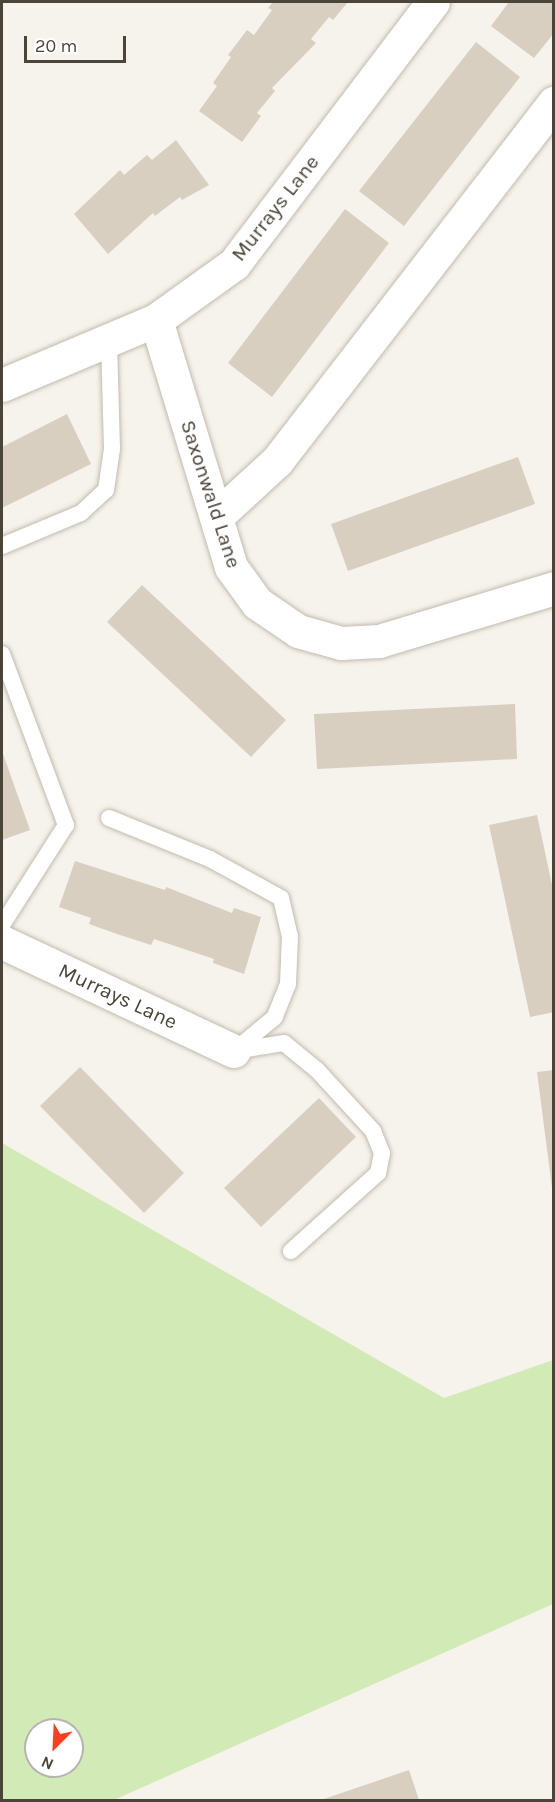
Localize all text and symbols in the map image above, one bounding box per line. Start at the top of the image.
scale bar [27,24,129,62]
text: 20 m [35,35,77,57]
street label: Murrays Lane [226,150,324,266]
street label: Saxonwald Lane [175,417,247,571]
street label: Murrays Lane [55,958,181,1034]
north arrow [24,1718,84,1778]
text: N [38,1752,56,1774]

